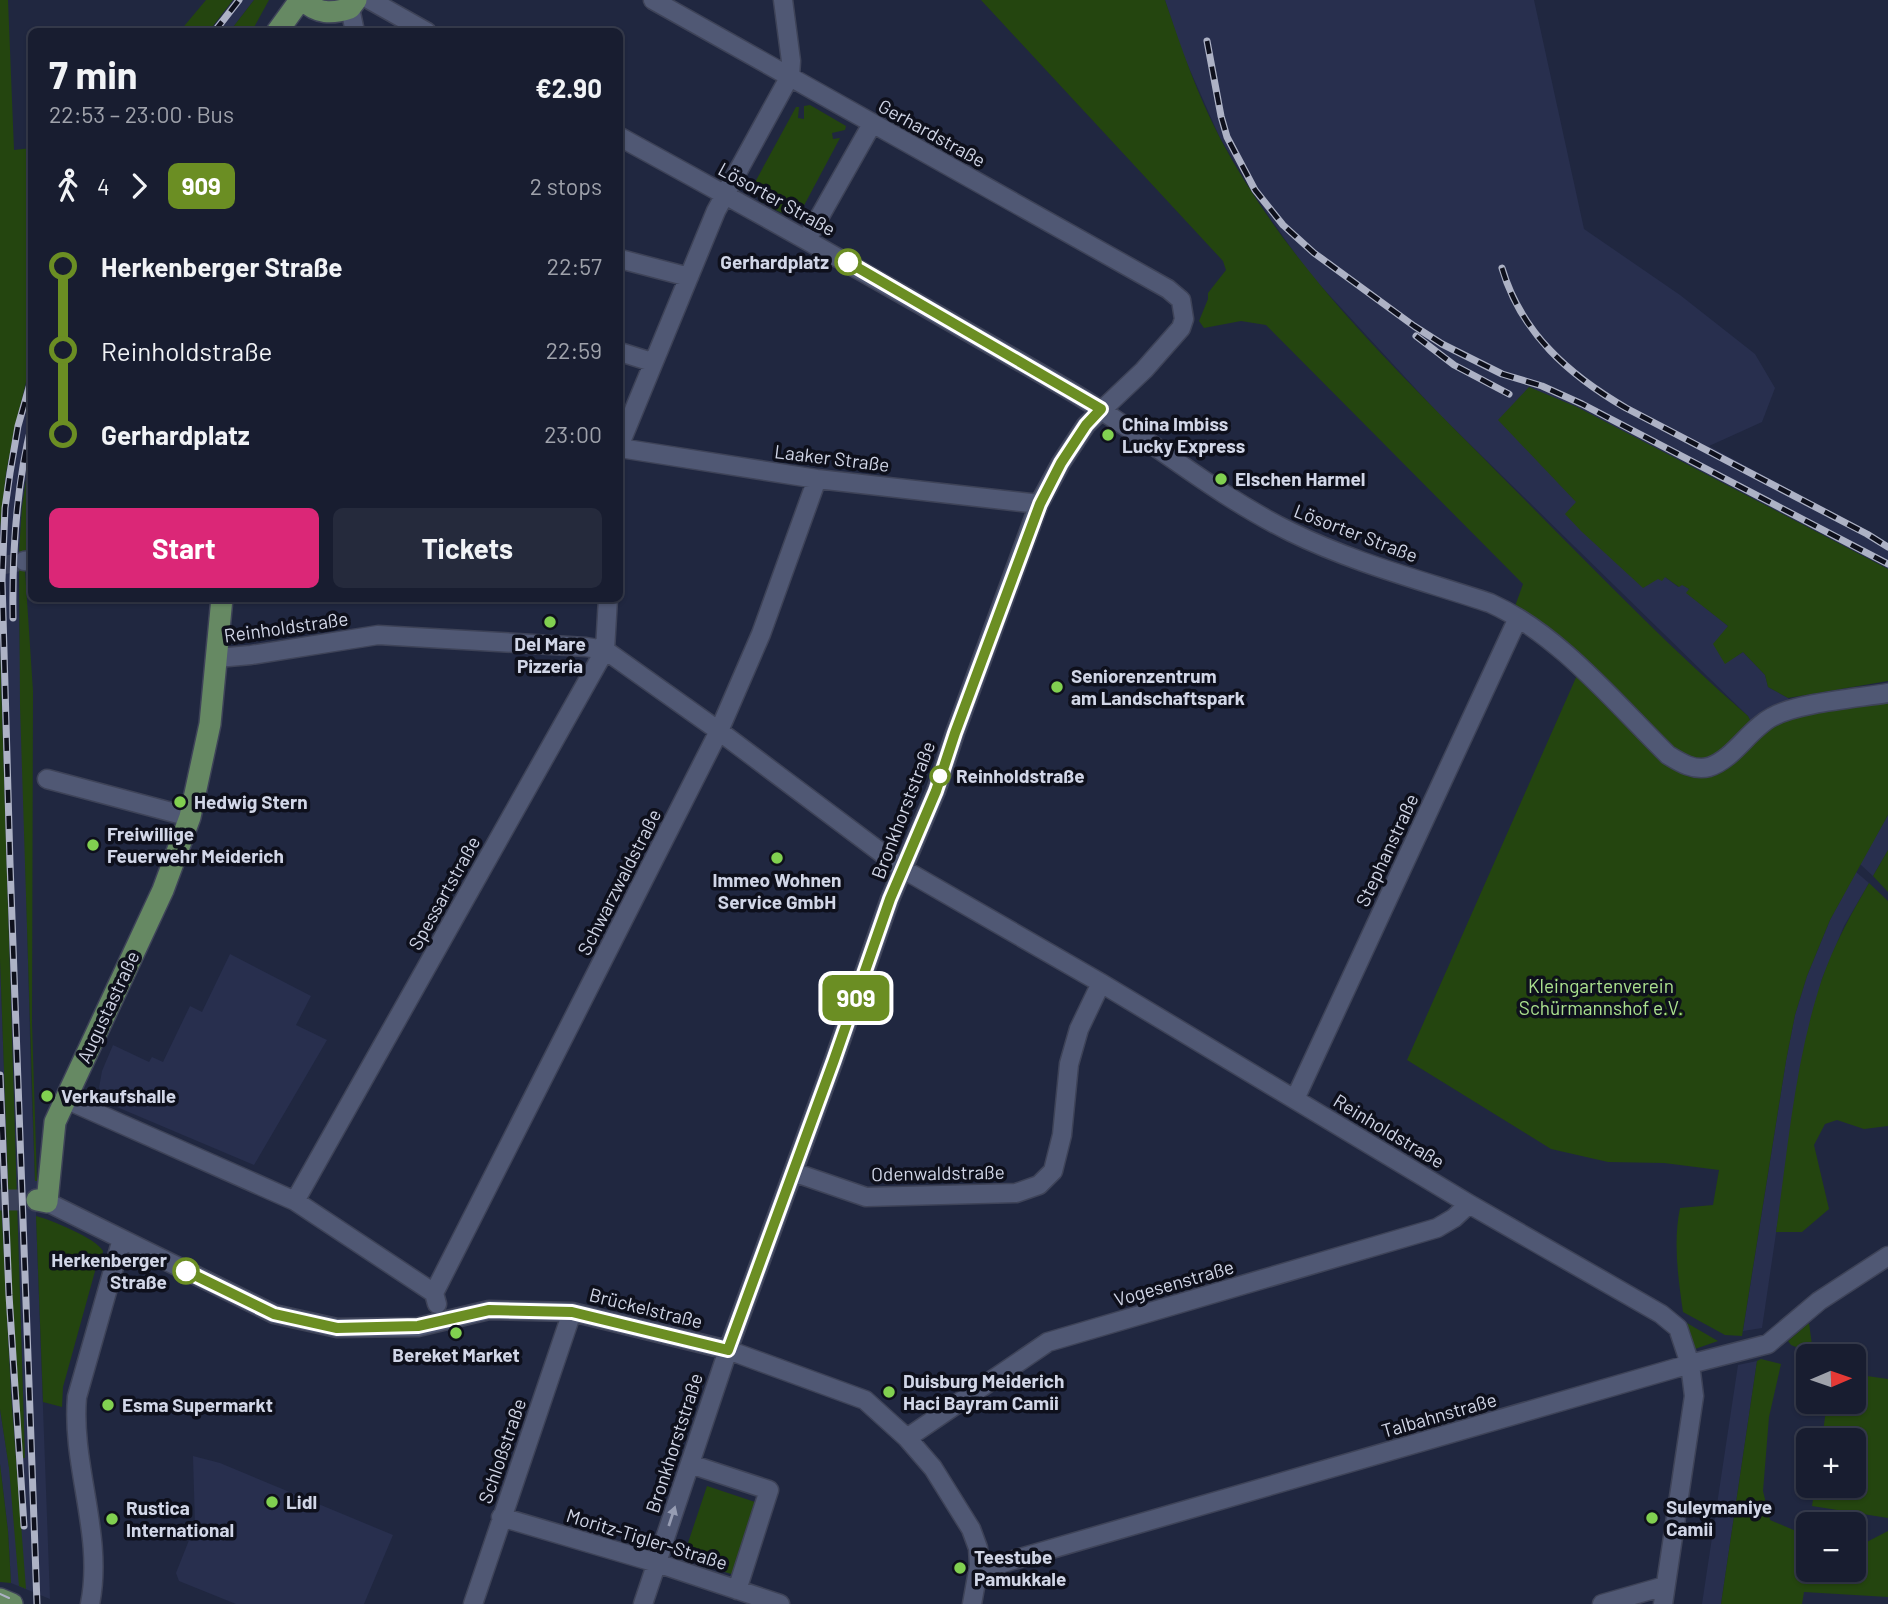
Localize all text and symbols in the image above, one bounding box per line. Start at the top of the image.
text: 7 min [49,51,138,97]
text: €2.90 [535,72,602,103]
street label: Gerhardstraße [875,94,990,172]
text: 22:53 – 23:00 · Bus [49,100,234,128]
street label: Lösorter Straße [715,157,840,240]
icon: walk [49,167,87,205]
icon: forward [120,167,158,205]
text: 909 [182,171,221,200]
text: 4 [97,172,110,200]
text: 2 stops [530,172,602,200]
marker: Gerhardplatz [835,249,861,275]
place label: Gerhardplatz [720,250,829,273]
text: Herkenberger Straße [101,251,343,282]
text: 22:57 [547,252,602,280]
text: Reinholdstraße [101,335,272,366]
text: 22:59 [546,336,602,364]
place label: China Imbiss Lucky Express [1122,412,1245,457]
text: Gerhardplatz [101,419,250,450]
text: 23:00 [544,420,602,448]
marker: China Imbiss Lucky Express [1100,427,1116,443]
street label: Laaker Straße [773,439,891,476]
place label: Elschen Harmel [1235,467,1365,490]
marker: Elschen Harmel [1213,471,1229,487]
street label: Lösorter Straße [1291,498,1421,567]
button: Start [49,508,319,588]
button: Tickets [333,508,602,588]
street label: Reinholdstraße [222,606,350,647]
marker: Del Mare Pizzeria [542,614,558,630]
place label: Del Mare Pizzeria [514,632,586,677]
place label: Seniorenzentrum am Landschaftspark [1071,664,1245,709]
marker: Seniorenzentrum am Landschaftspark [1049,679,1065,695]
street label: Bronkhorststraße [866,738,939,882]
place label: Reinholdstraße [956,764,1085,787]
marker: Reinholdstraße [930,766,950,786]
place label: Hedwig Stern [194,790,308,813]
street label: Stephanstraße [1350,790,1423,910]
marker: Hedwig Stern [172,794,188,810]
street label: Schwarzwaldstraße [572,805,665,959]
place label: Freiwillige Feuerwehr Meiderich [107,822,284,867]
street label: Spessartstraße [403,832,484,954]
marker: Freiwillige Feuerwehr Meiderich [85,837,101,853]
marker: Immeo Wohnen Service GmbH [769,850,785,866]
place label: Immeo Wohnen Service GmbH [713,868,842,913]
street label: Augustastraße [72,947,144,1067]
park label: Kleingartenverein Schürmannshof e.V. [1519,974,1683,1019]
line badge: 909 [816,975,896,1021]
text: 909 [836,983,876,1012]
place label: Verkaufshalle [61,1084,176,1107]
marker: Verkaufshalle [39,1088,55,1104]
street label: Reinholdstraße [1330,1088,1449,1173]
street label: Odenwaldstraße [871,1160,1005,1185]
place label: Herkenberger Straße [51,1248,168,1293]
street label: Vogesenstraße [1111,1254,1236,1311]
marker: Herkenberger Straße [173,1258,199,1284]
street label: Brückelstraße [587,1282,705,1333]
marker: Bereket Market [448,1325,464,1341]
place label: Bereket Market [392,1343,520,1366]
north arrow [1796,1344,1866,1414]
map controls [1796,1344,1866,1582]
place label: Duisburg Meiderich Haci Bayram Camii [903,1369,1064,1414]
street label: Bronkhorststraße [640,1370,707,1516]
marker: Duisburg Meiderich Haci Bayram Camii [881,1384,897,1400]
street label: Talbahnstraße [1379,1387,1499,1442]
place label: Esma Supermarkt [122,1393,273,1416]
street label: Schloßstraße [473,1395,530,1506]
marker: Esma Supermarkt [100,1397,116,1413]
button: + [1796,1428,1866,1498]
place label: Lidl [286,1490,317,1513]
marker: Lidl [264,1494,280,1510]
place label: Suleymaniye Camii [1666,1495,1772,1540]
place label: Rustica International [126,1496,234,1541]
street label: Moritz-Tigler-Straße [564,1503,730,1574]
one-way arrow [667,1505,678,1526]
marker: Suleymaniye Camii [1644,1510,1660,1526]
marker: Rustica International [104,1511,120,1527]
button: − [1796,1512,1866,1582]
place label: Teestube Pamukkale [974,1545,1066,1590]
marker: Teestube Pamukkale [952,1560,968,1576]

